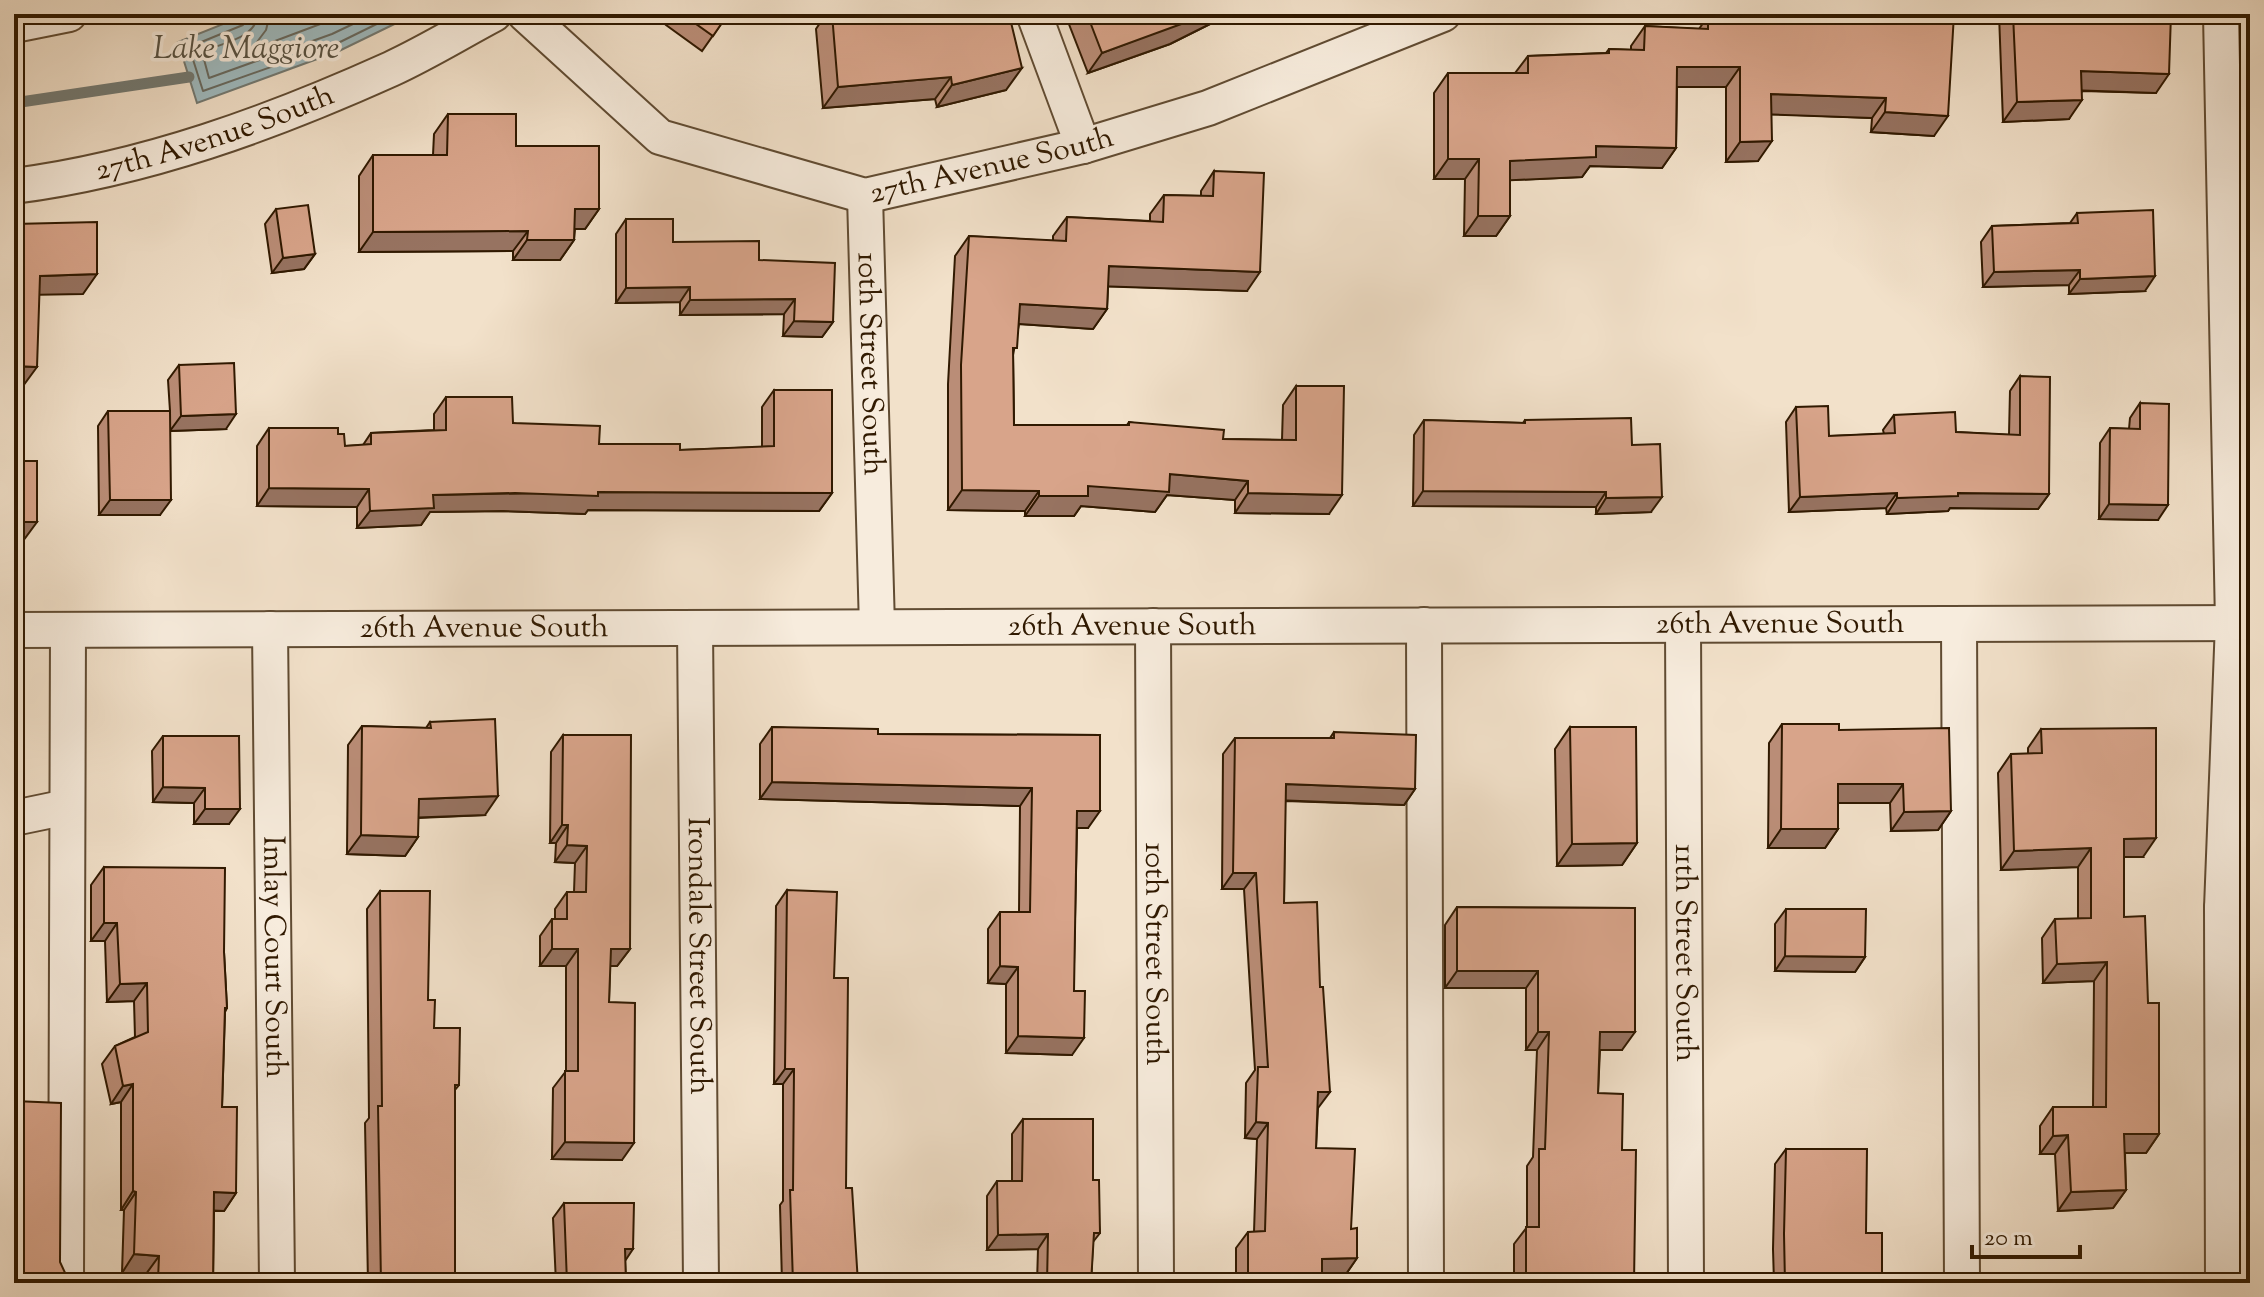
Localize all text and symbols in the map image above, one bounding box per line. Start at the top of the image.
water label: Lake Maggiore [153,27,339,73]
street label: 27th Avenue South [91,74,341,193]
street label: 27th Avenue South [865,116,1119,216]
street label: 10th Street South [845,252,894,477]
street label: 26th Avenue South [1655,603,1905,646]
street label: 26th Avenue South [1007,605,1257,648]
street label: 26th Avenue South [359,607,609,650]
street label: Irondale Street South [675,817,721,1095]
street label: Imlay Court South [251,836,296,1079]
street label: 10th Street South [1132,842,1177,1066]
street label: 11th Street South [1662,844,1706,1062]
scale bar [1972,1209,2080,1259]
text: 20 m [1984,1222,2033,1256]

